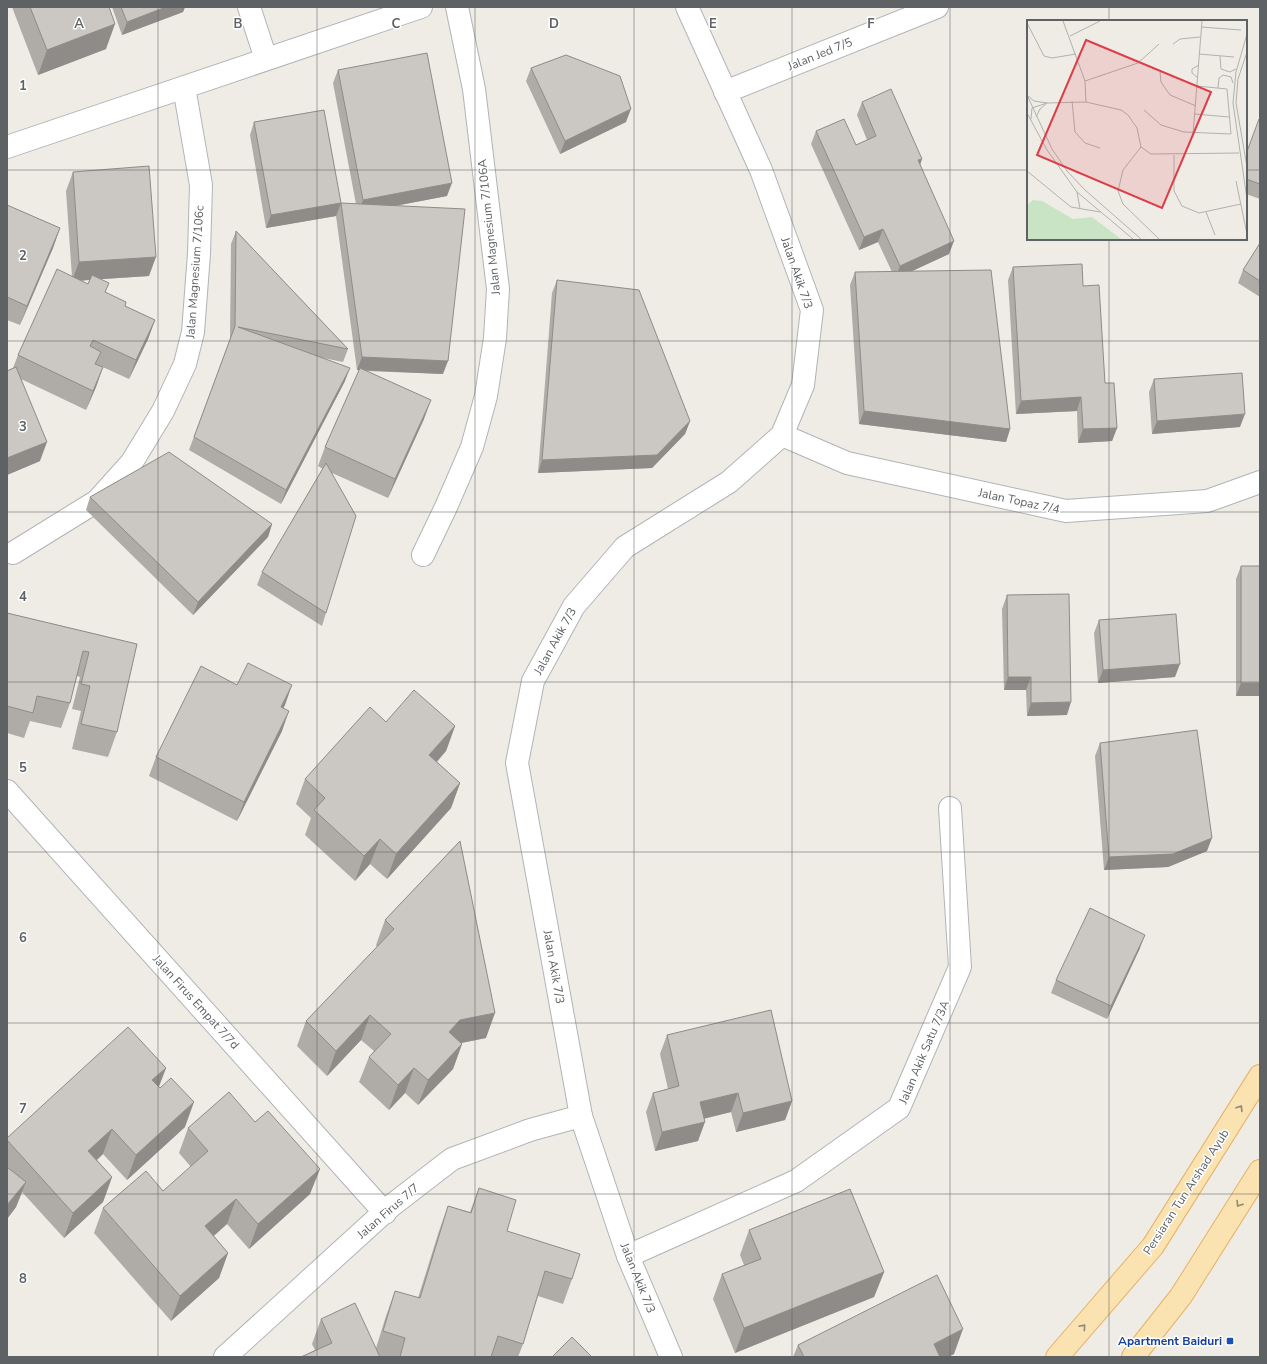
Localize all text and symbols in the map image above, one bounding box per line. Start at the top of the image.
text: A [74,15,84,33]
text: B [234,15,243,33]
text: C [392,15,401,33]
text: D [549,15,559,33]
text: E [709,15,717,33]
text: F [867,15,875,33]
inset map [1027,20,1247,240]
street label: Jalan Jed 7/5 [784,34,855,75]
text: 1 [19,77,27,95]
street label: Jalan Magnesium 7/106A [474,158,504,297]
street label: Jalan Magnesium 7/106c [182,205,208,340]
street label: Jalan Akik 7/3 [777,234,817,311]
text: 2 [19,247,27,265]
text: 3 [19,418,27,436]
street label: Jalan Topaz 7/4 [976,484,1061,517]
text: 4 [19,588,27,606]
street label: Jalan Akik 7/3 [529,605,580,678]
text: 5 [19,759,27,777]
street label: Jalan Akik 7/3 [539,928,568,1005]
text: 6 [19,929,27,947]
street label: Jalan Firus Empat 7/7d [149,951,243,1053]
street label: Jalan Akik Satu 7/3A [895,998,953,1107]
text: 7 [19,1100,27,1118]
one-way arrow [1235,1105,1242,1112]
street label: Persiaran Tun Arshad Ayub [1139,1126,1233,1258]
street label: Jalan Firus 7/7 [353,1180,422,1243]
one-way arrow [1236,1200,1244,1207]
street label: Jalan Akik 7/3 [616,1240,659,1316]
text: 8 [19,1270,27,1288]
one-way arrow [1078,1325,1085,1332]
place label: Apartment Baiduri [1118,1333,1222,1349]
marker: Apartment Baiduri [1225,1336,1235,1346]

